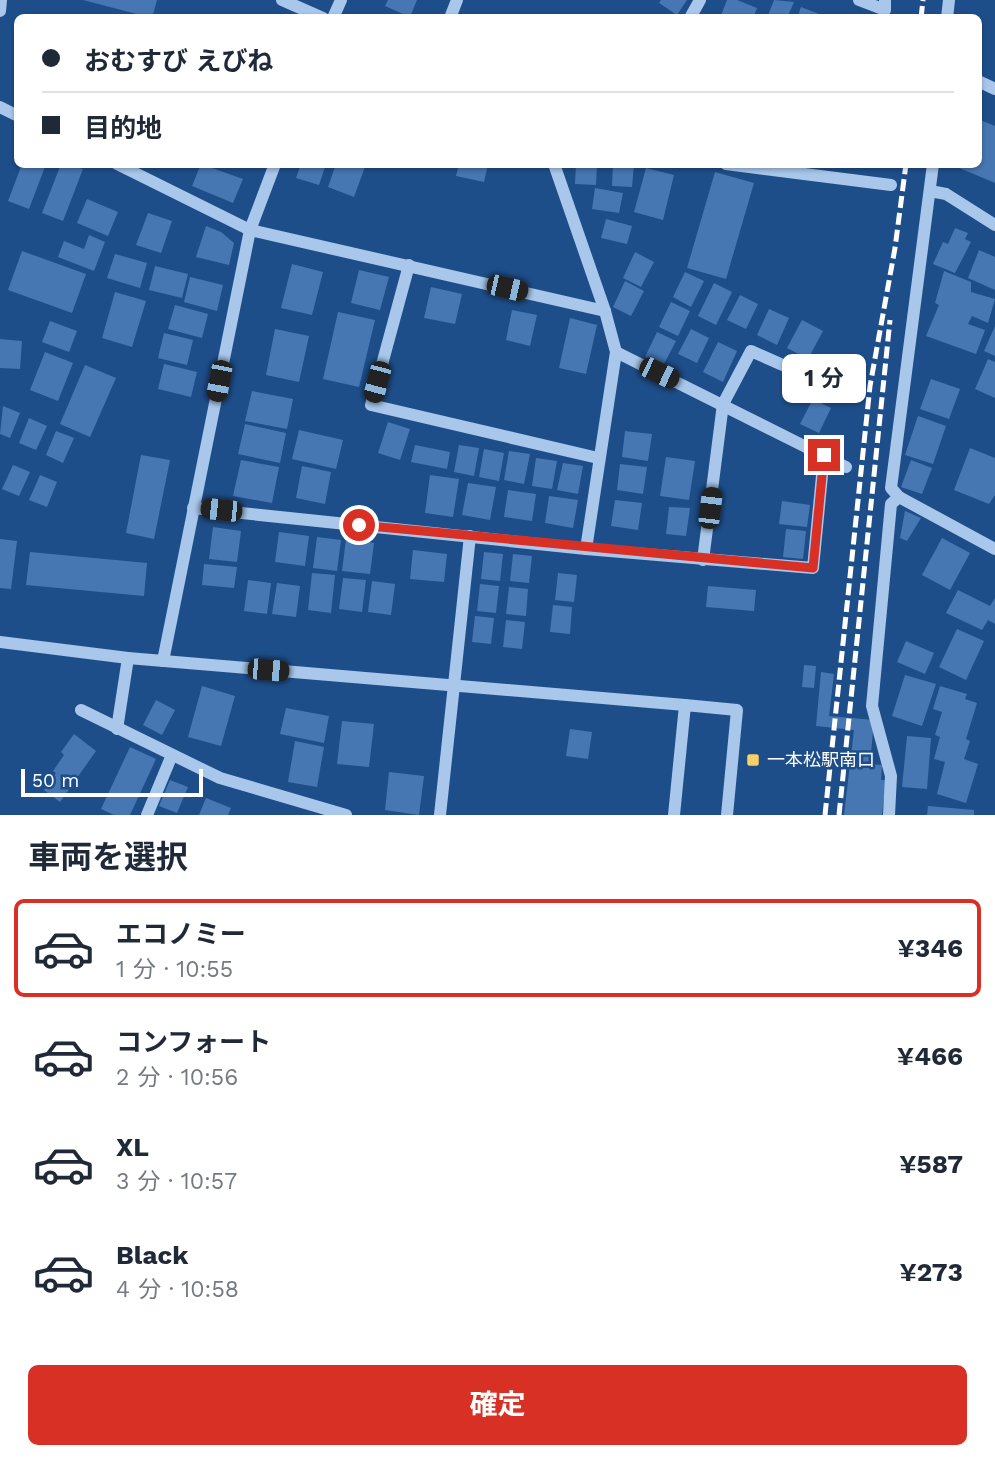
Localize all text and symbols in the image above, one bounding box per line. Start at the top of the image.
text: おむすび えびね [84,46,273,76]
text: 目的地 [84,113,162,143]
car [485,273,530,303]
car [636,354,683,392]
callout: 1 分 [782,354,866,402]
car [205,358,234,404]
car [362,359,393,405]
text: 1 分 [804,365,844,392]
route end [808,439,840,471]
car [698,486,723,530]
car [200,497,243,523]
route start [343,509,375,541]
car [247,658,290,682]
place label: 一本松駅南口 [767,749,875,770]
marker: 一本松駅南口 [745,752,761,768]
scale bar [21,766,203,798]
text: 50 m [32,769,79,792]
text: 車両を選択 [28,838,188,876]
icon: car [32,917,95,980]
text: エコノミー [116,919,246,949]
text: ¥346 [897,933,963,963]
text: 1 分 · 10:55 [116,956,233,983]
icon: car [32,1025,95,1088]
text: コンフォート [116,1027,271,1057]
text: ¥466 [897,1041,963,1071]
text: 2 分 · 10:56 [116,1064,238,1091]
text: XL [116,1132,149,1162]
icon: car [32,1133,95,1196]
text: ¥587 [899,1149,963,1179]
text: 3 分 · 10:57 [116,1168,237,1195]
text: Black [116,1240,188,1270]
icon: car [32,1241,95,1304]
text: ¥273 [899,1257,963,1287]
text: 4 分 · 10:58 [116,1276,239,1303]
button: 確定 [28,1365,967,1445]

